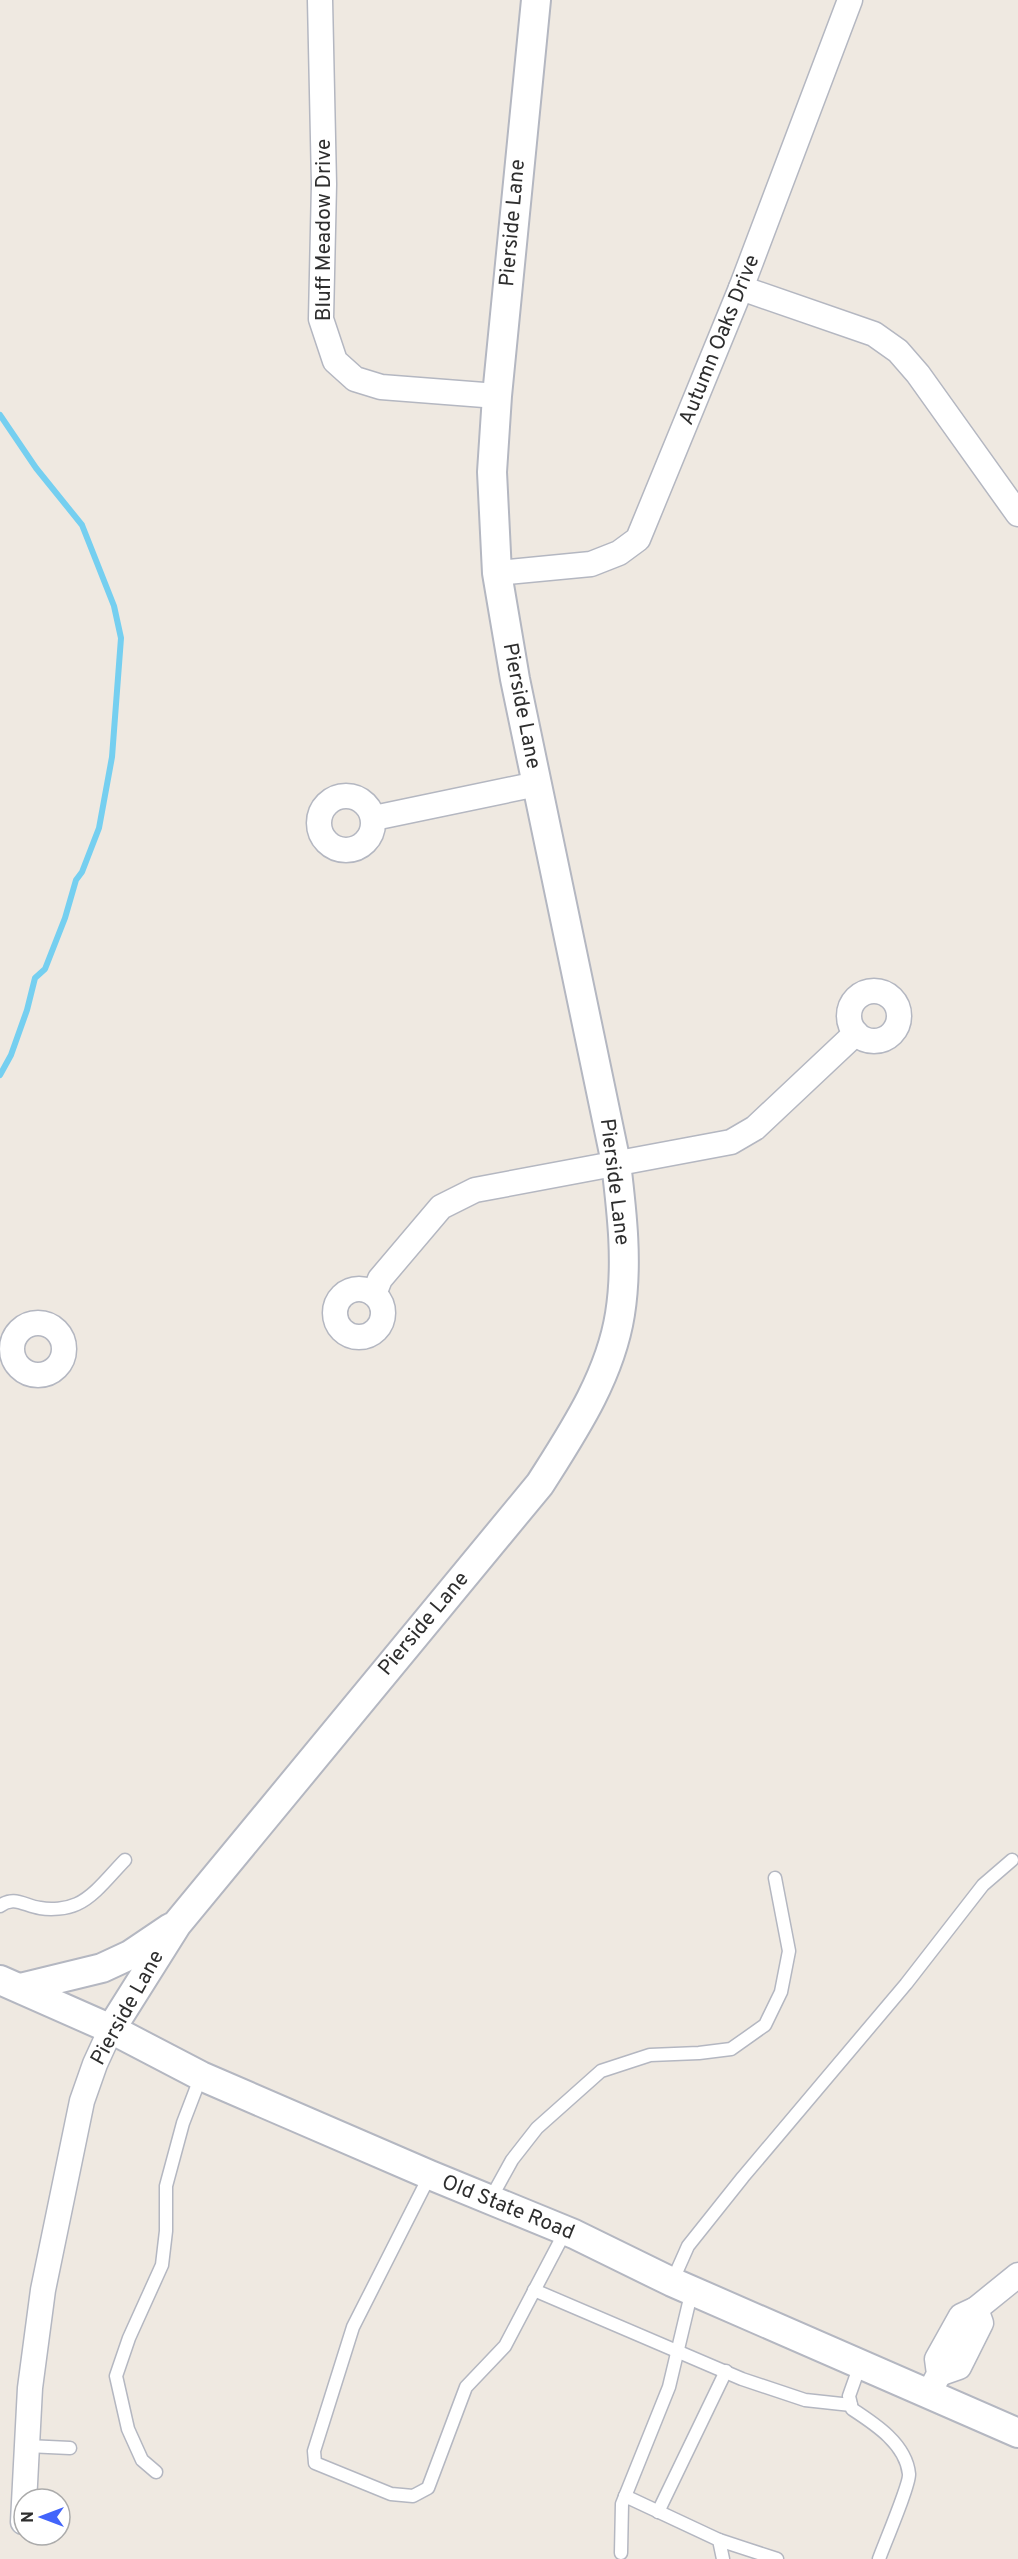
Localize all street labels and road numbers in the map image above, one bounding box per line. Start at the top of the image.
street label: Bluff Meadow Drive [311,139,338,321]
street label: Pierside Lane [494,158,532,288]
street label: Autumn Oaks Drive [673,251,767,429]
street label: Pierside Lane [496,641,546,771]
street label: Pierside Lane [593,1117,635,1247]
street label: Pierside Lane [373,1566,475,1682]
street label: Pierside Lane [85,1946,171,2070]
street label: Old State Road [438,2169,578,2247]

